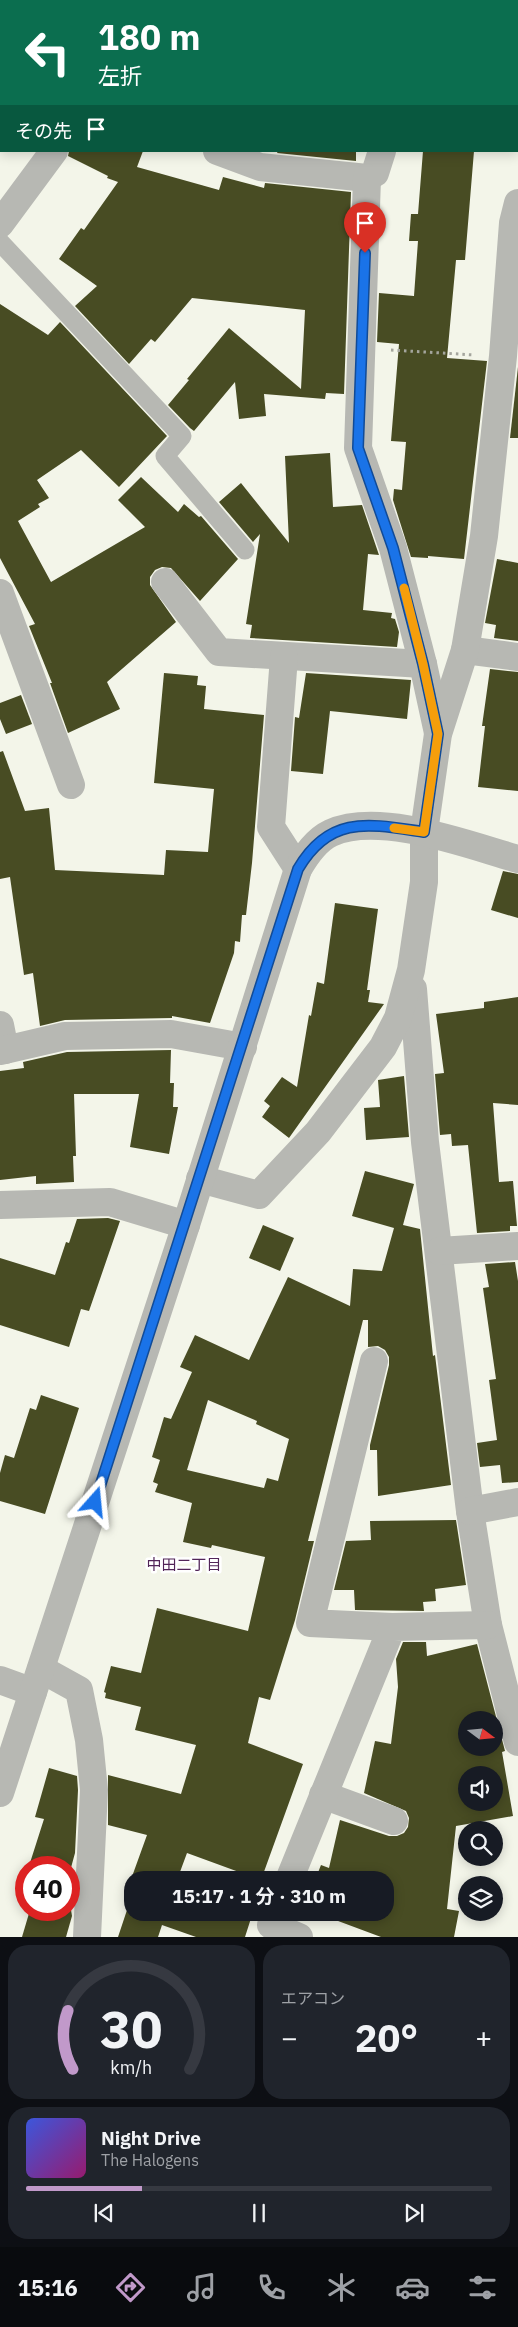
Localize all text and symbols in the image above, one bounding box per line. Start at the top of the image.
text: 180 m [98,14,201,60]
icon: left [15,20,80,85]
text: 左折 [98,61,142,90]
icon: arrive [82,115,110,143]
text: その先 [15,119,72,143]
pin [344,202,386,253]
icon: arrive [351,209,379,237]
position arrow [68,1475,120,1527]
district label: 中田二丁目 [146,1555,222,1574]
north arrow [458,1711,502,1756]
map controls [458,1711,503,1921]
button: sound [458,1766,503,1811]
button: search [458,1821,503,1866]
speed limit sign: 40 [15,1856,80,1921]
button: layers [458,1876,503,1921]
text: 15:17 · 1 分 · 310 m [172,1884,346,1908]
text: エアコン [281,1988,345,2008]
text: 30 [100,1995,163,2062]
text: 20° [355,2013,418,2062]
text: − [281,2019,298,2056]
text: + [475,2019,492,2056]
text: km/h [111,2056,153,2079]
text: Night Drive [101,2126,201,2150]
text: The Halogens [101,2150,199,2170]
icon: previous [90,2199,118,2227]
icon: pause [245,2199,273,2227]
icon: next [400,2199,428,2227]
icon: directions [113,2270,148,2305]
icon: music [184,2270,219,2305]
icon: phone [254,2270,289,2305]
icon: climate [324,2270,359,2305]
icon: car [395,2270,430,2305]
icon: filters [465,2270,500,2305]
text: 15:16 [18,2273,78,2302]

